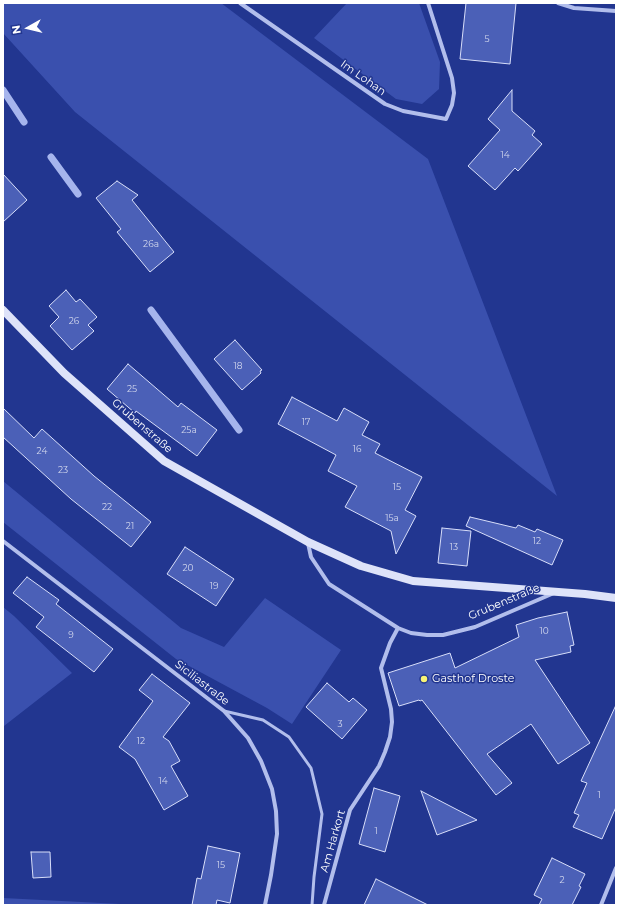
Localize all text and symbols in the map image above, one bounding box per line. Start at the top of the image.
north arrow [8,8,48,48]
text: N [9,24,24,35]
house number: 5 [484,34,490,44]
street label: Im Lohan [338,58,388,98]
house number: 14 [500,150,510,160]
house number: 26a [143,239,159,249]
house number: 26 [69,316,79,326]
house number: 18 [234,361,242,371]
house number: 25 [127,384,137,394]
street label: Grubenstraße [109,396,175,456]
house number: 17 [302,417,310,427]
house number: 25a [181,425,197,435]
house number: 16 [353,444,361,454]
house number: 24 [37,446,47,456]
house number: 23 [58,465,68,475]
house number: 15 [393,482,401,492]
house number: 22 [102,502,112,512]
house number: 15a [385,513,399,523]
house number: 21 [126,521,134,531]
house number: 12 [533,536,541,546]
house number: 13 [450,542,458,552]
house number: 20 [182,563,194,573]
house number: 19 [210,581,218,591]
street label: Grubenstraße [466,581,542,623]
house number: 10 [539,626,549,636]
house number: 9 [68,630,74,640]
street label: Siciliastraße [172,658,232,708]
place label: Gasthof Droste [432,672,514,686]
marker: Gasthof Droste [419,674,429,684]
house number: 3 [337,719,343,729]
house number: 12 [137,736,145,746]
house number: 14 [158,776,168,786]
house number: 1 [597,790,601,800]
street label: Am Harkort [318,808,348,874]
house number: 1 [374,826,378,836]
house number: 15 [217,860,225,870]
house number: 2 [559,875,565,885]

